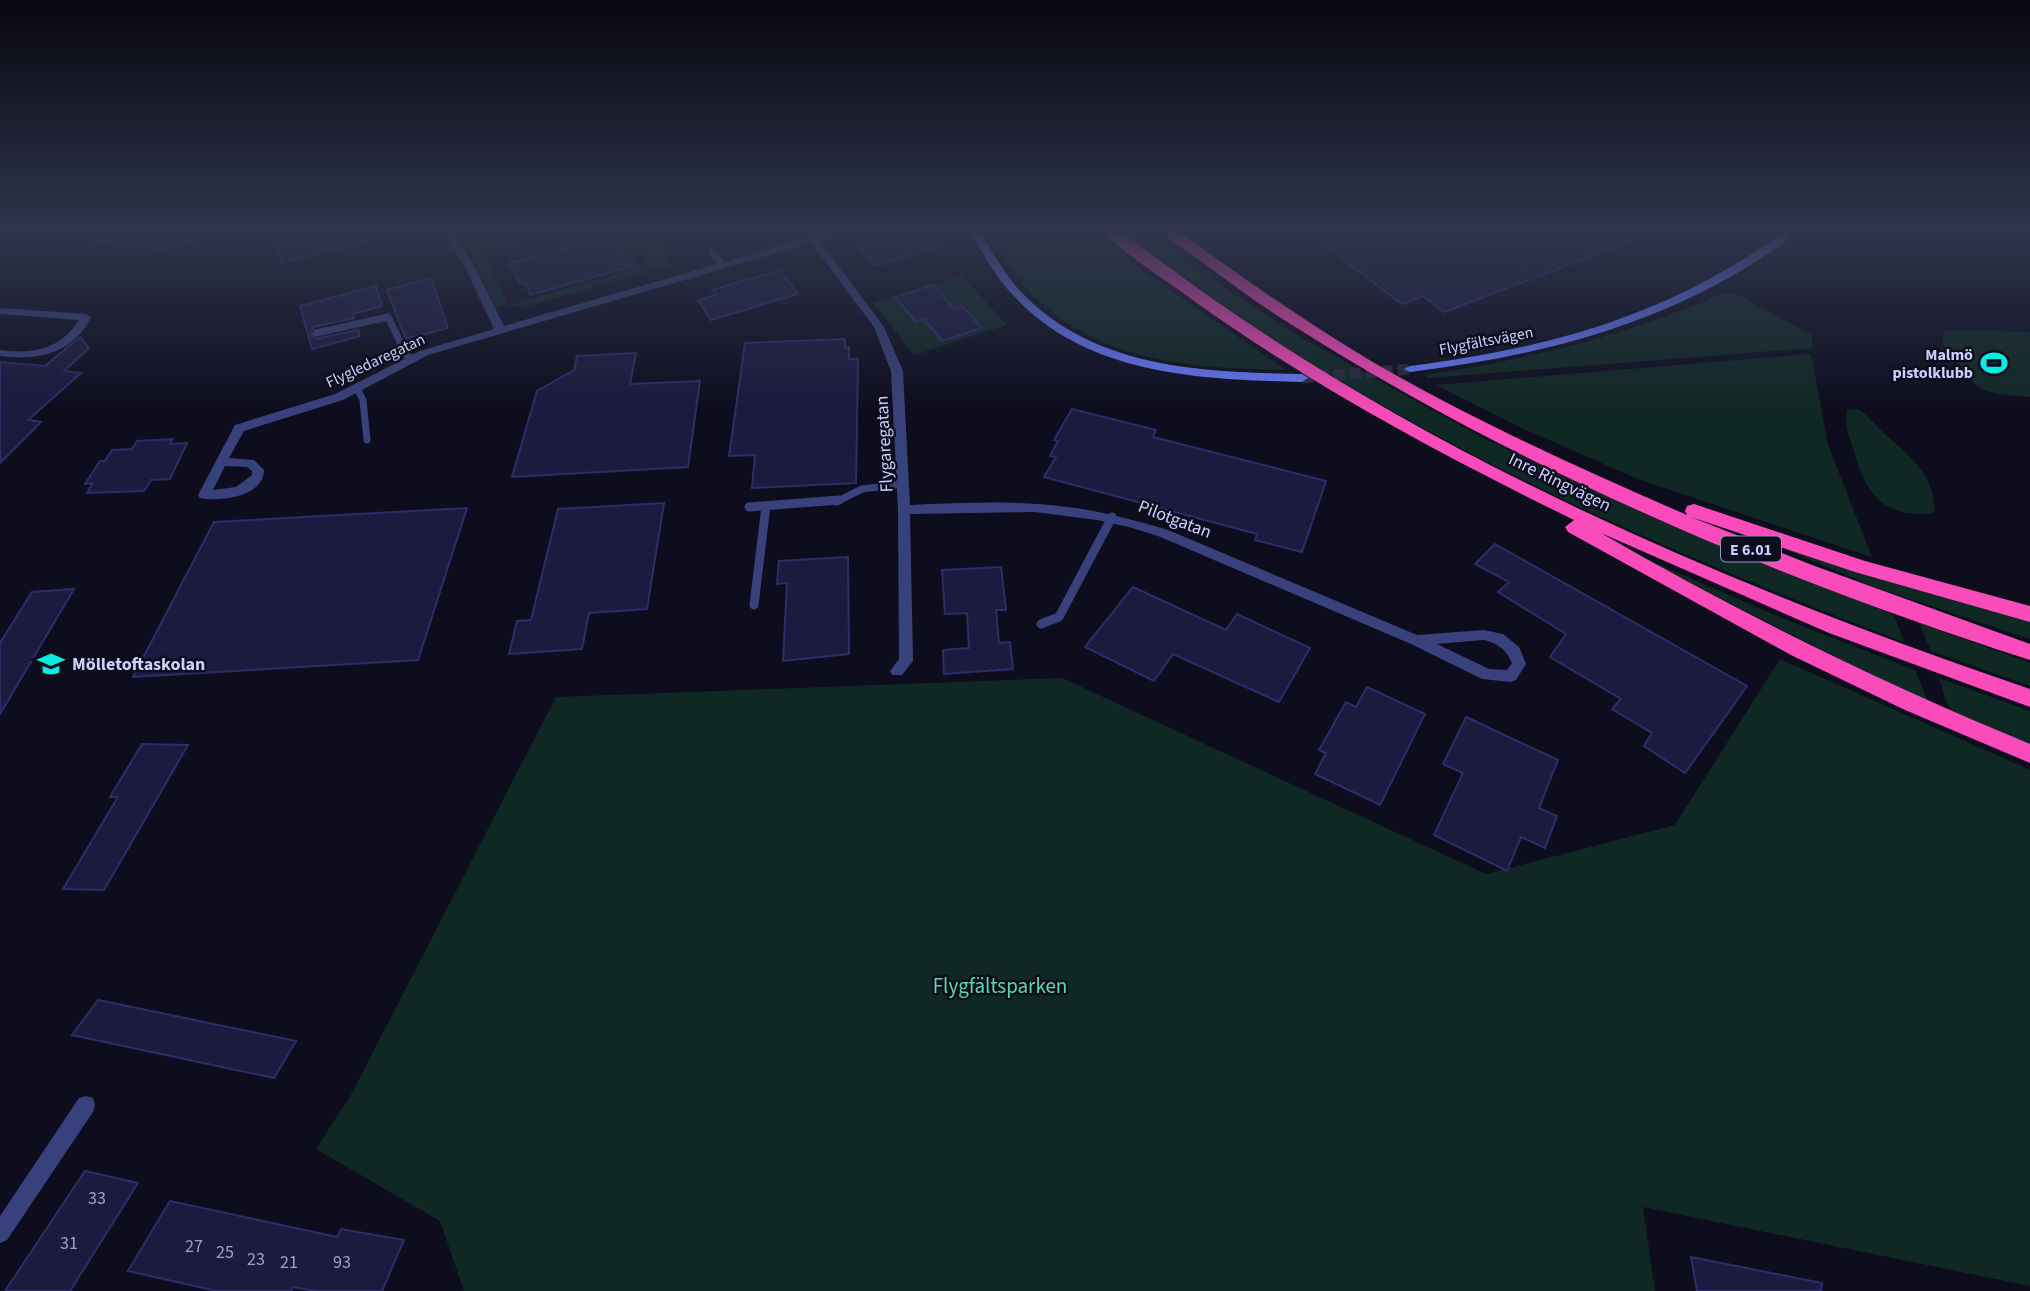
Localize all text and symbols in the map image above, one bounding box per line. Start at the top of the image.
street label: Flygfältsvägen [1437,321,1535,361]
street label: Flygledaregatan [322,328,429,394]
place label: Malmö pistolklubb [1893,344,1973,384]
sports icon: Malmö pistolklubb [1979,348,2009,378]
street label: Flygaregatan [869,395,900,493]
street label: Inre Ringvägen [1504,447,1615,518]
street label: Pilotgatan [1135,494,1215,545]
road number: E 6.01 [1721,536,1781,562]
school or university icon: Mölletoftaskolan [36,649,66,679]
place label: Mölletoftaskolan [72,652,205,677]
park label: Flygfältsparken [933,971,1067,1001]
house number: 33 [88,1186,106,1211]
house number: 31 [60,1231,78,1256]
house number: 27 [185,1234,203,1259]
house number: 25 [216,1240,234,1265]
house number: 23 [247,1247,265,1272]
house number: 21 [280,1250,298,1275]
house number: 93 [333,1250,351,1275]

